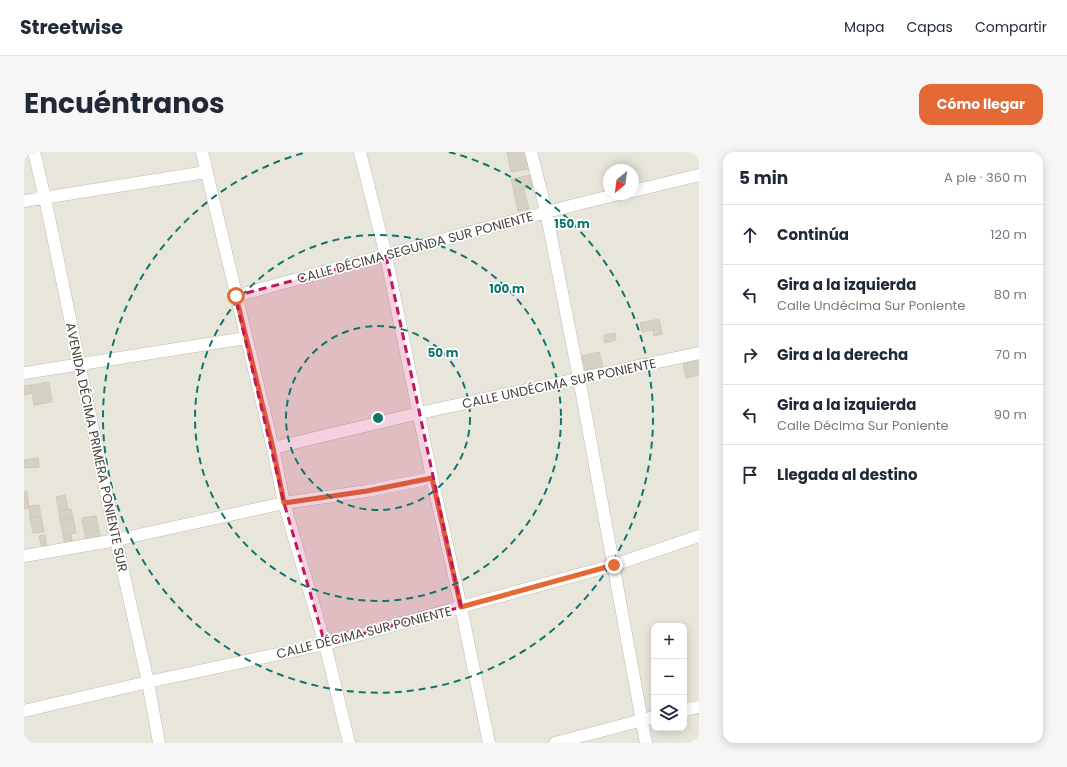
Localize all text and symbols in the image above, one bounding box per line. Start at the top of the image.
text: Streetwise [20,14,123,41]
text: Mapa [844,17,884,37]
text: Capas [906,17,953,37]
text: Compartir [975,17,1047,37]
text: Encuéntranos [24,84,225,123]
button: Cómo llegar [919,84,1043,125]
north arrow [603,164,639,200]
text: 5 min [739,166,788,190]
text: A pie · 360 m [944,168,1027,187]
street label: CALLE DÉCIMA SEGUNDA SUR PONIENTE [295,207,535,288]
text: 150 m [554,215,590,232]
icon: ahead [739,224,761,246]
text: Continúa [777,224,849,245]
text: 120 m [990,225,1027,244]
text: Gira a la izquierda [777,274,916,295]
text: 100 m [489,280,525,297]
icon: left [739,284,761,306]
text: 80 m [994,285,1027,304]
route start [227,287,245,305]
text: Calle Undécima Sur Poniente [777,296,965,315]
street label: AVENIDA DÉCIMA PRIMERA PONIENTE SUR [61,321,132,574]
text: 50 m [428,344,459,361]
icon: right [739,344,761,366]
text: Gira a la derecha [777,344,908,365]
text: 70 m [995,345,1027,364]
street label: CALLE UNDÉCIMA SUR PONIENTE [460,354,658,413]
text: Gira a la izquierda [777,394,916,415]
icon: left [739,404,761,426]
text: 90 m [994,405,1027,424]
centre of rings [371,411,385,425]
text: Calle Décima Sur Poniente [777,416,949,435]
icon: arrive [739,464,761,486]
text: Llegada al destino [777,464,918,485]
route end [605,556,623,574]
street label: CALLE DÉCIMA SUR PONIENTE [274,601,454,663]
map controls [651,623,687,731]
button: + [651,623,687,659]
button: − [651,659,687,695]
button: layers [651,695,687,731]

